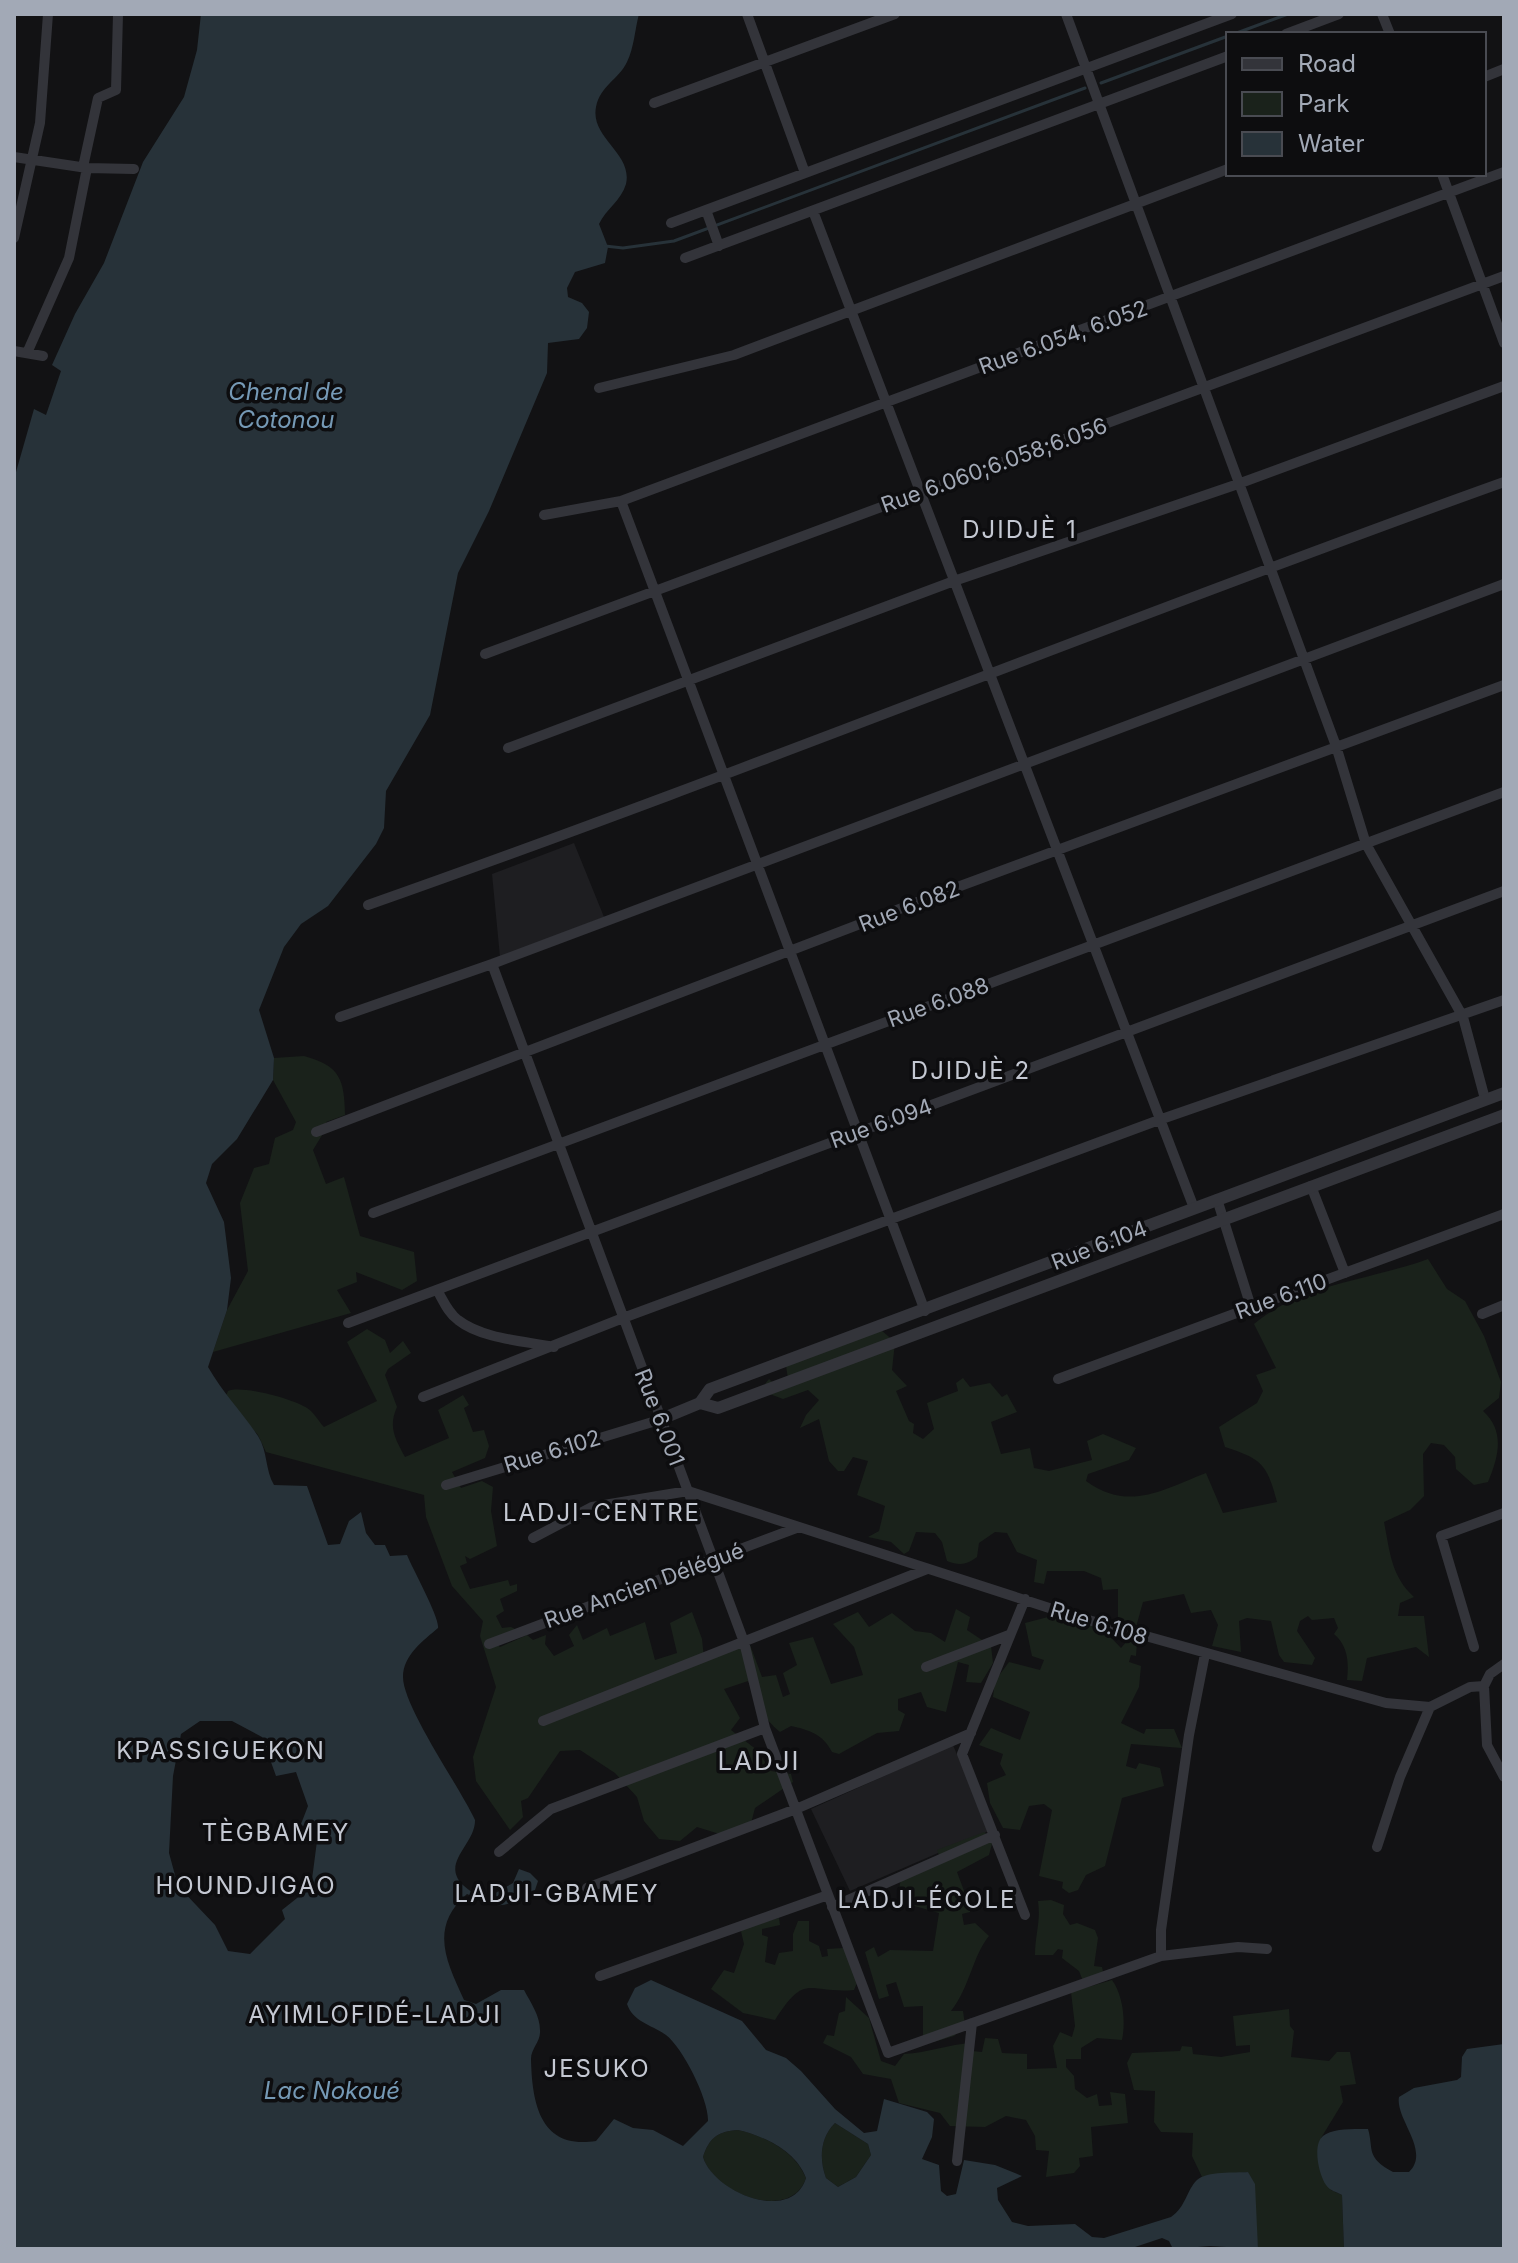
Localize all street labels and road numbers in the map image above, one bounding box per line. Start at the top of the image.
street label: Rue 6.054, 6.052 [975,294,1151,380]
street label: Rue 6.060;6.058;6.056 [877,412,1111,518]
street label: Rue 6.082 [855,875,963,937]
street label: Rue 6.088 [884,972,992,1032]
street label: Rue 6.094 [826,1093,936,1153]
street label: Rue 6.104 [1047,1215,1151,1275]
street label: Rue 6.110 [1232,1267,1330,1325]
street label: Rue 6.001 [630,1365,690,1469]
street label: Rue 6.102 [500,1424,604,1478]
street label: Rue Ancien Délégué [541,1537,747,1633]
street label: Rue 6.108 [1047,1596,1151,1650]

